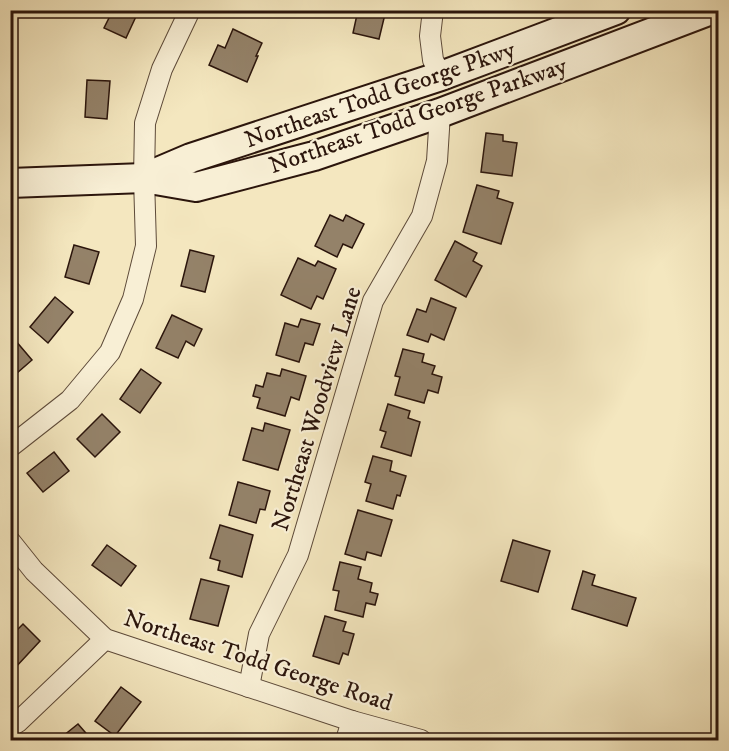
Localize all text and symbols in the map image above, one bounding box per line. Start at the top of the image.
street label: Northeast Todd George Pkwy [241,34,520,155]
street label: Northeast Todd George Parkway [265,51,571,181]
street label: Northeast Woodview Lane [266,283,368,535]
street label: Northeast Todd George Road [120,603,396,719]

